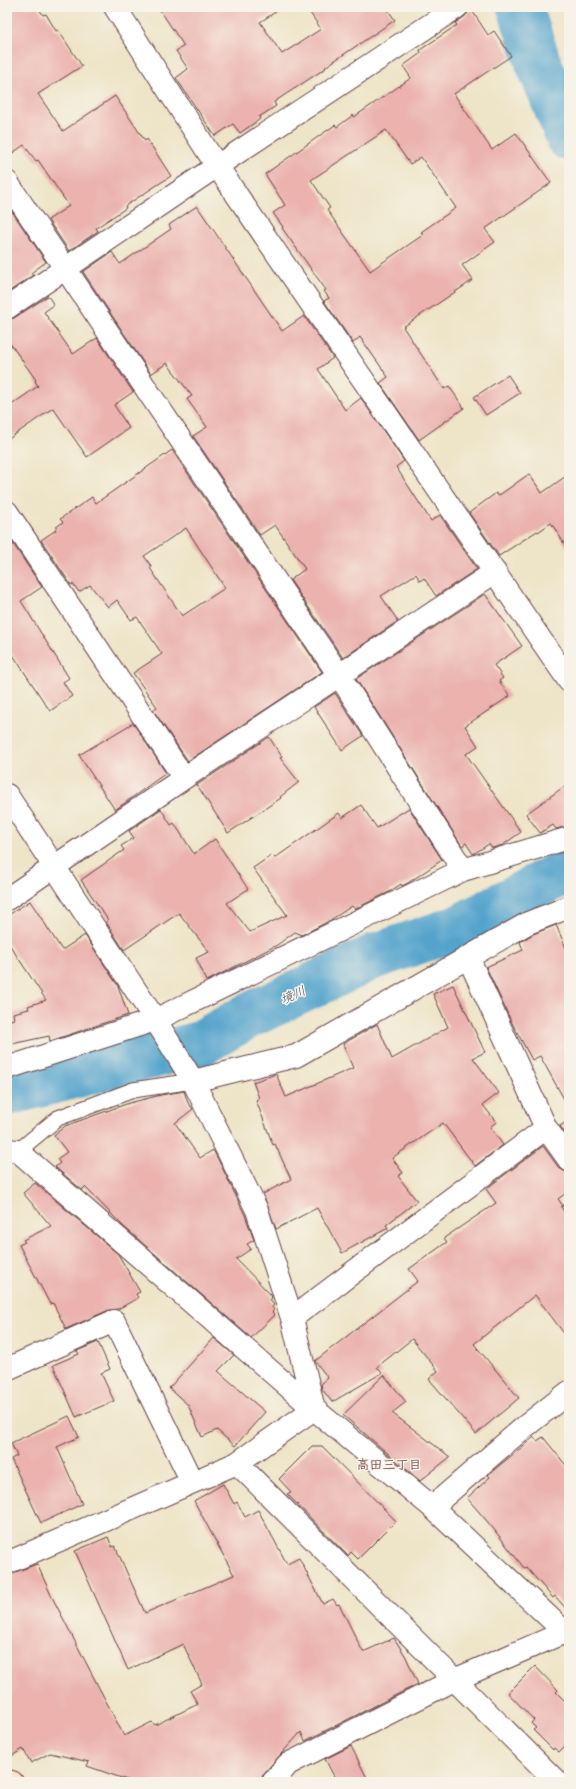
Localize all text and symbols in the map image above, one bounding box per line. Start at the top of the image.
water label: 境川 [276,979,310,1011]
district label: 高田三丁目 [356,1453,422,1476]

